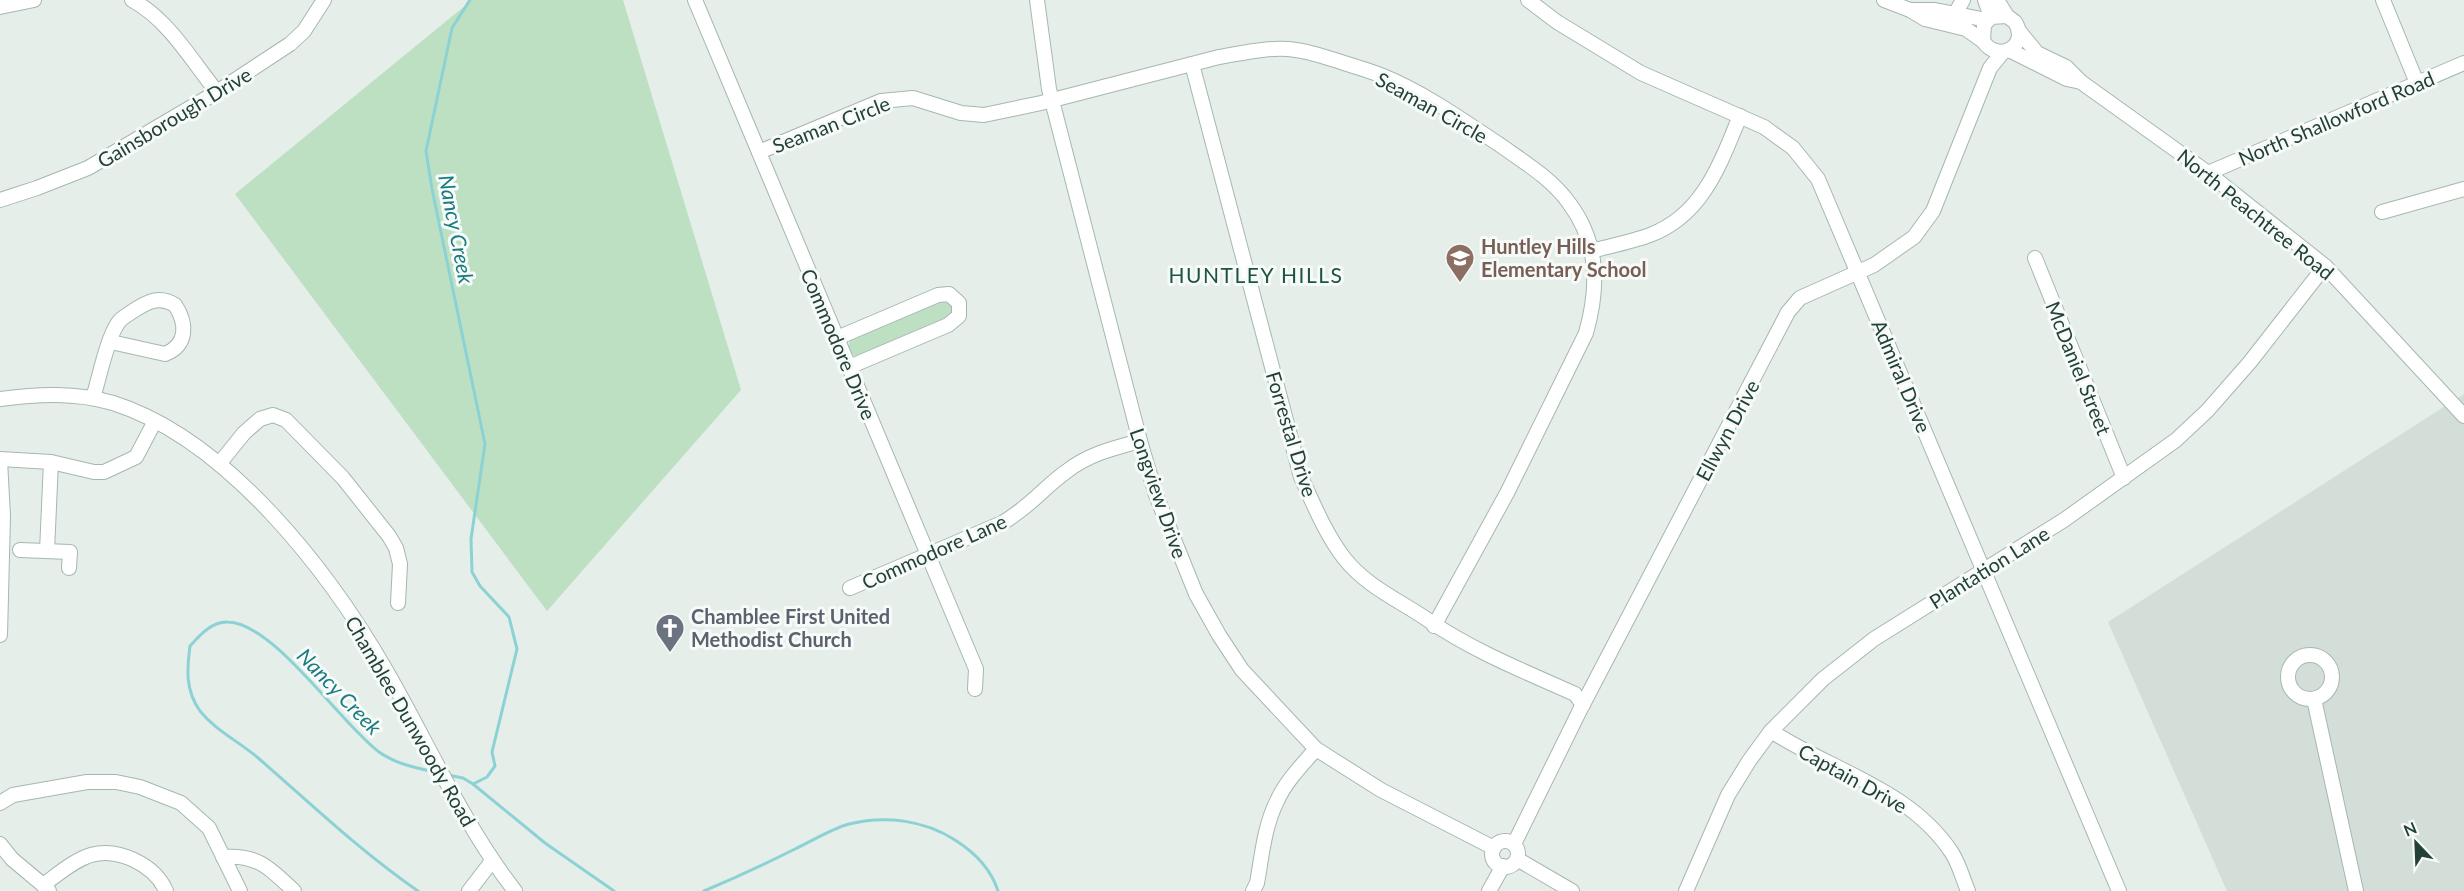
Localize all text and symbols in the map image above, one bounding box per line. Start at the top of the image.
street label: Gainsborough Drive [93,62,255,172]
street label: Seaman Circle [1372,66,1492,148]
street label: North Shallowford Road [2234,66,2438,170]
street label: Seaman Circle [769,91,893,157]
street label: North Peachtree Road [2173,144,2339,284]
water label: Nancy Creek [434,173,480,286]
place label: Huntley Hills Elementary School [1481,234,1646,281]
school or university icon: Huntley Hills Elementary School [1444,242,1476,284]
district label: HUNTLEY HILLS [1169,262,1343,287]
street label: Commodore Drive [796,265,882,423]
street label: McDaniel Street [2041,298,2117,438]
street label: Admiral Drive [1867,316,1937,436]
street label: Forrestal Drive [1262,368,1322,500]
street label: Ellwyn Drive [1690,375,1764,485]
street label: Longview Drive [1125,425,1193,561]
street label: Commodore Lane [858,508,1010,594]
street label: Plantation Lane [1925,521,2053,613]
place label: Chamblee First United Methodist Church [691,604,890,651]
street label: Chamblee Dunwoody Road [341,611,481,831]
church icon: Chamblee First United Methodist Church [654,612,686,654]
water label: Nancy Creek [293,643,388,740]
street label: Captain Drive [1795,738,1911,818]
north arrow [2386,813,2446,873]
text: N [2401,818,2419,840]

